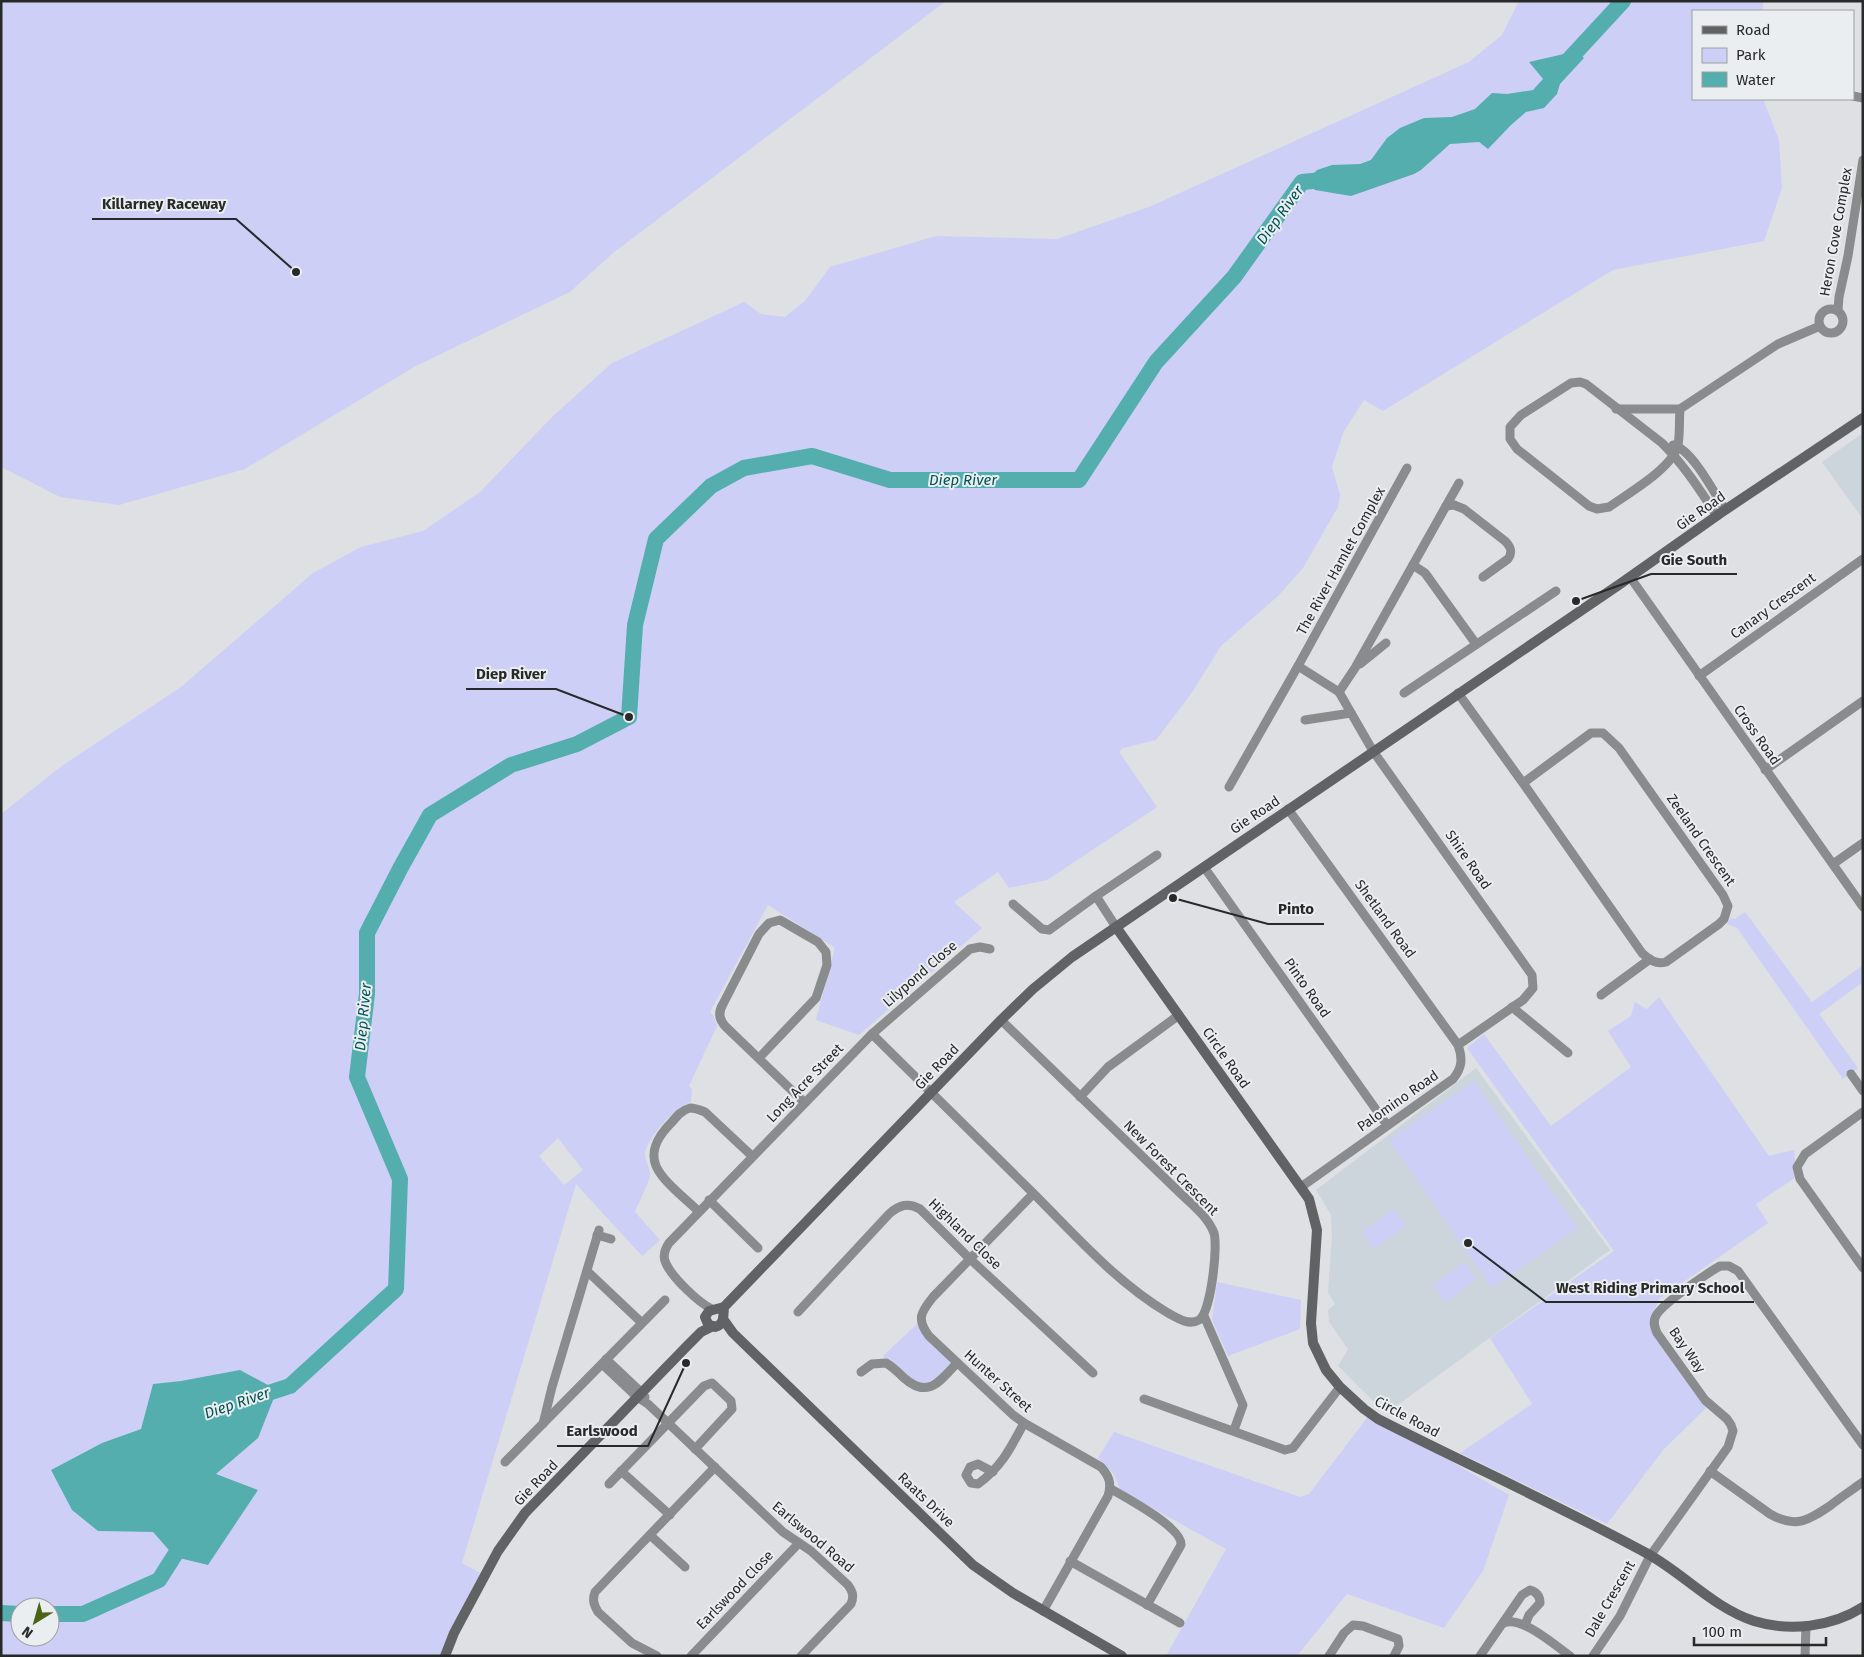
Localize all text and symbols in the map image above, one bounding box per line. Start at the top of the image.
legend [1692,10,1854,100]
text: Road [1736,21,1771,39]
text: Park [1736,46,1766,64]
text: Water [1736,71,1775,89]
street label: Heron Cove Complex [1816,166,1856,298]
water label: Diep River [1253,181,1308,248]
callout: Killarney Raceway [92,189,236,219]
text: Killarney Raceway [102,195,226,213]
water label: Diep River [929,471,998,489]
street label: The River Hamlet Complex [1293,484,1389,638]
street label: Gie Road [1673,488,1729,534]
callout: Gie South [1651,544,1737,574]
text: Gie South [1661,551,1727,569]
street label: Canary Crescent [1727,569,1820,643]
callout: Diep River [466,659,556,689]
text: Diep River [476,665,547,683]
street label: Cross Road [1730,702,1784,768]
street label: Zeeland Crescent [1663,791,1740,890]
street label: Gie Road [1227,792,1283,838]
street label: Shire Road [1441,827,1495,893]
street label: Shetland Road [1351,877,1419,961]
callout: Pinto [1268,894,1324,924]
text: Pinto [1278,900,1314,918]
street label: Lilypond Close [879,937,961,1011]
street label: Pinto Road [1280,955,1334,1021]
water label: Diep River [351,981,375,1052]
street label: Circle Road [1199,1024,1253,1092]
street label: Long Acre Street [763,1039,848,1126]
street label: Gie Road [911,1041,963,1093]
street label: Palomino Road [1354,1067,1442,1135]
street label: New Forest Crescent [1120,1117,1223,1220]
street label: Highland Close [925,1195,1005,1273]
callout: West Riding Primary School [1546,1272,1754,1302]
text: West Riding Primary School [1556,1279,1745,1297]
street label: Bay Way [1665,1324,1709,1376]
street label: Hunter Street [961,1346,1036,1417]
water label: Diep River [202,1383,273,1423]
street label: Circle Road [1372,1393,1442,1441]
callout: Earlswood [557,1416,648,1446]
text: Earlswood [566,1422,638,1440]
street label: Gie Road [510,1457,562,1509]
street label: Raats Drive [894,1469,958,1531]
street label: Earlswood Road [769,1498,857,1576]
street label: Earlswood Close [693,1547,777,1633]
street label: Dale Crescent [1581,1557,1639,1640]
north arrow [10,1597,60,1647]
scale bar [1694,1614,1826,1646]
text: N [19,1622,36,1642]
text: 100 m [1702,1623,1742,1641]

